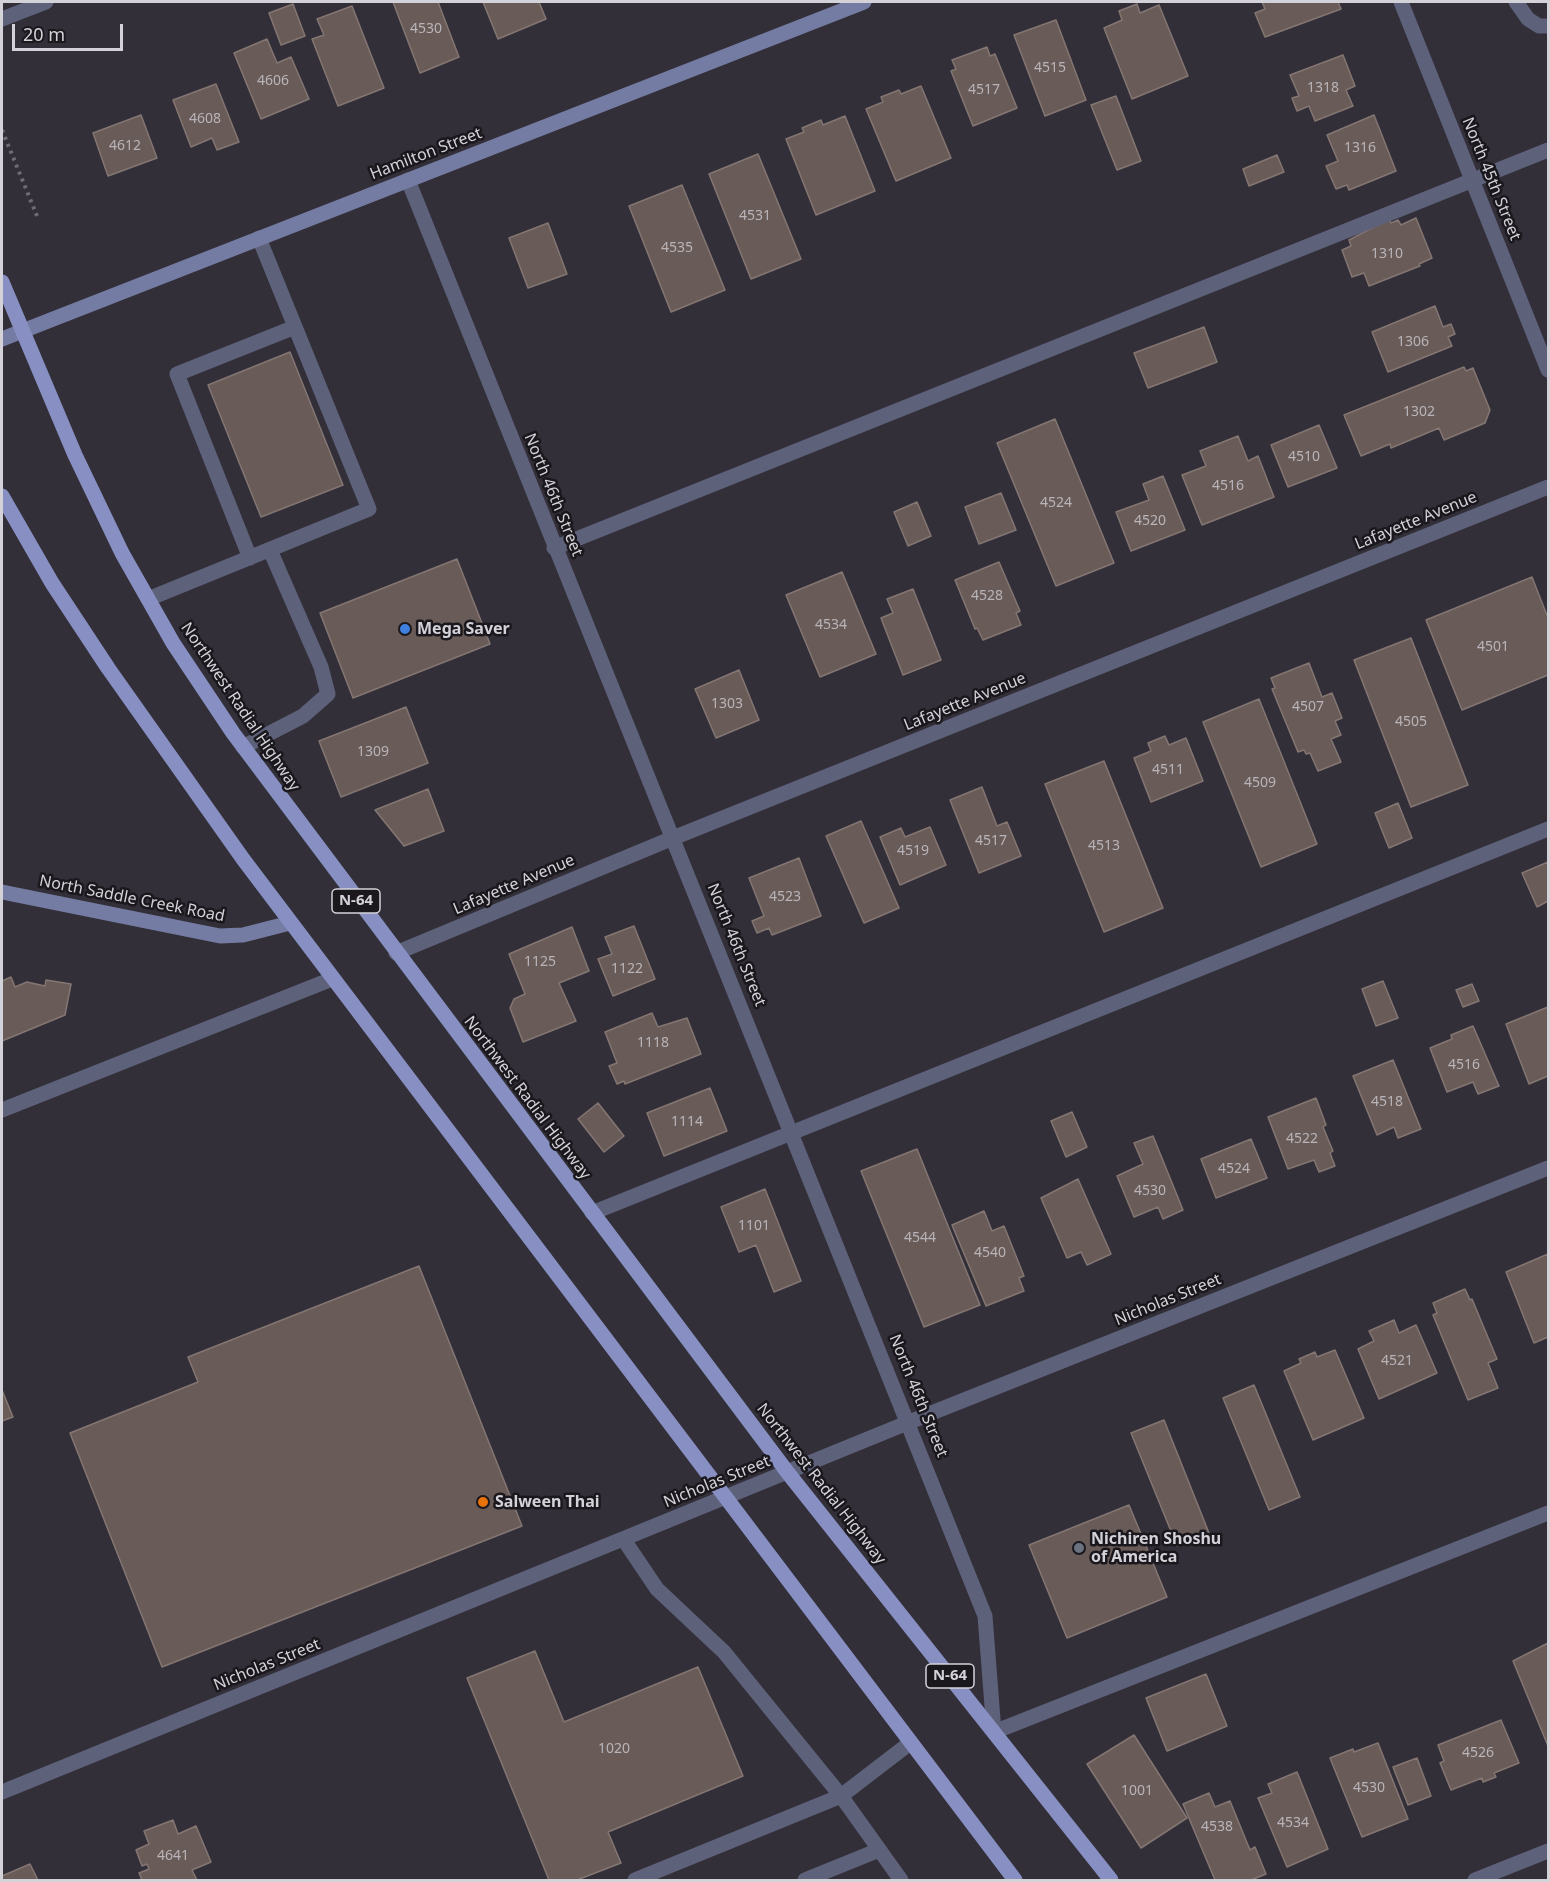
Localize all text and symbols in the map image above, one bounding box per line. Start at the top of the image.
scale bar [15,12,126,50]
house number: 4530 [410,21,442,37]
text: 20 m [23,22,65,46]
house number: 4515 [1034,60,1066,76]
house number: 4606 [257,73,289,89]
house number: 1318 [1307,80,1339,96]
house number: 4517 [968,82,1000,98]
house number: 4608 [189,111,221,127]
street label: North 45th Street [1458,115,1524,243]
street label: Hamilton Street [367,124,485,184]
house number: 4612 [109,138,141,154]
house number: 1316 [1344,140,1376,156]
house number: 4531 [739,208,771,224]
house number: 4535 [661,240,693,256]
house number: 1310 [1371,246,1403,262]
house number: 1306 [1397,334,1429,350]
house number: 1302 [1403,404,1435,420]
street label: North 46th Street [520,431,586,559]
house number: 4510 [1288,449,1320,465]
house number: 4516 [1212,478,1244,494]
street label: Lafayette Avenue [1352,488,1480,554]
house number: 4524 [1040,495,1072,511]
house number: 4520 [1134,513,1166,529]
house number: 4528 [971,588,1003,604]
house number: 4534 [815,617,847,633]
street label: Northwest Radial Highway [176,619,304,795]
place label: Mega Saver [417,619,510,639]
marker: Mega Saver [398,622,412,636]
house number: 4501 [1477,639,1509,655]
street label: Lafayette Avenue [901,669,1029,735]
house number: 1303 [711,696,743,712]
house number: 4507 [1292,699,1324,715]
house number: 4505 [1395,714,1427,730]
house number: 1309 [357,744,389,760]
house number: 4511 [1152,762,1184,778]
house number: 4509 [1244,775,1276,791]
house number: 4517 [975,833,1007,849]
house number: 4513 [1088,838,1120,854]
house number: 4519 [897,843,929,859]
street label: Lafayette Avenue [450,851,578,919]
street label: North Saddle Creek Road [38,872,226,926]
street label: North 46th Street [703,881,769,1009]
road number: N-64 [332,889,380,913]
house number: 4523 [769,889,801,905]
house number: 1125 [524,954,556,970]
house number: 1122 [611,961,643,977]
street label: Northwest Radial Highway [459,1013,595,1183]
house number: 1118 [637,1035,669,1051]
house number: 4516 [1448,1057,1480,1073]
house number: 4518 [1371,1094,1403,1110]
house number: 1114 [671,1114,703,1130]
house number: 4522 [1286,1131,1318,1147]
house number: 4524 [1218,1161,1250,1177]
house number: 4530 [1134,1183,1166,1199]
house number: 1101 [738,1218,770,1234]
house number: 4544 [904,1230,936,1246]
house number: 4540 [974,1245,1006,1261]
street label: Nicholas Street [1112,1270,1224,1330]
street label: North 46th Street [885,1332,951,1460]
house number: 4521 [1381,1353,1413,1369]
street label: Northwest Radial Highway [752,1400,890,1568]
street label: Nicholas Street [661,1452,773,1512]
place label: Salween Thai [495,1492,600,1512]
marker: Salween Thai [476,1495,490,1509]
place label: Nichiren Shoshu of America [1091,1529,1221,1567]
marker: Nichiren Shoshu of America [1072,1541,1086,1555]
street label: Nicholas Street [211,1635,323,1695]
road number: N-64 [926,1664,974,1688]
house number: 1020 [598,1741,630,1757]
house number: 4526 [1462,1745,1494,1761]
house number: 4530 [1353,1780,1385,1796]
house number: 1001 [1121,1783,1153,1799]
house number: 4534 [1277,1815,1309,1831]
house number: 4538 [1201,1819,1233,1835]
house number: 4641 [157,1848,189,1864]

